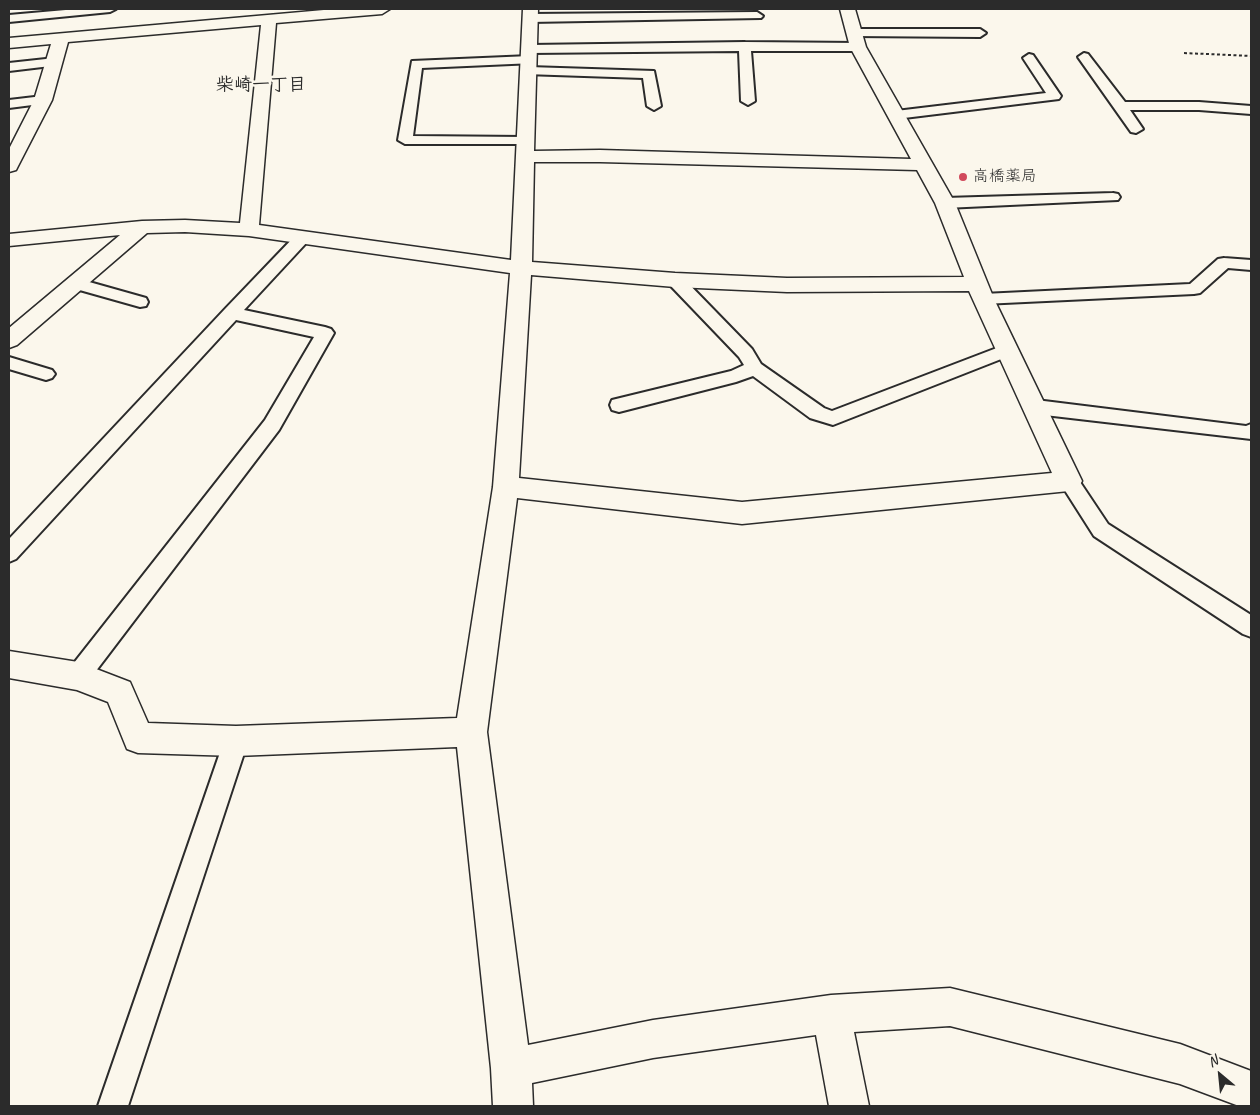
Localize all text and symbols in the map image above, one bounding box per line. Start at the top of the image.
district label: 柴崎一丁目 [216,74,306,96]
place label: 高橋薬局 [973,167,1037,187]
marker: 高橋薬局 [957,171,969,183]
north arrow [1195,1050,1245,1100]
text: N [1205,1052,1221,1071]

